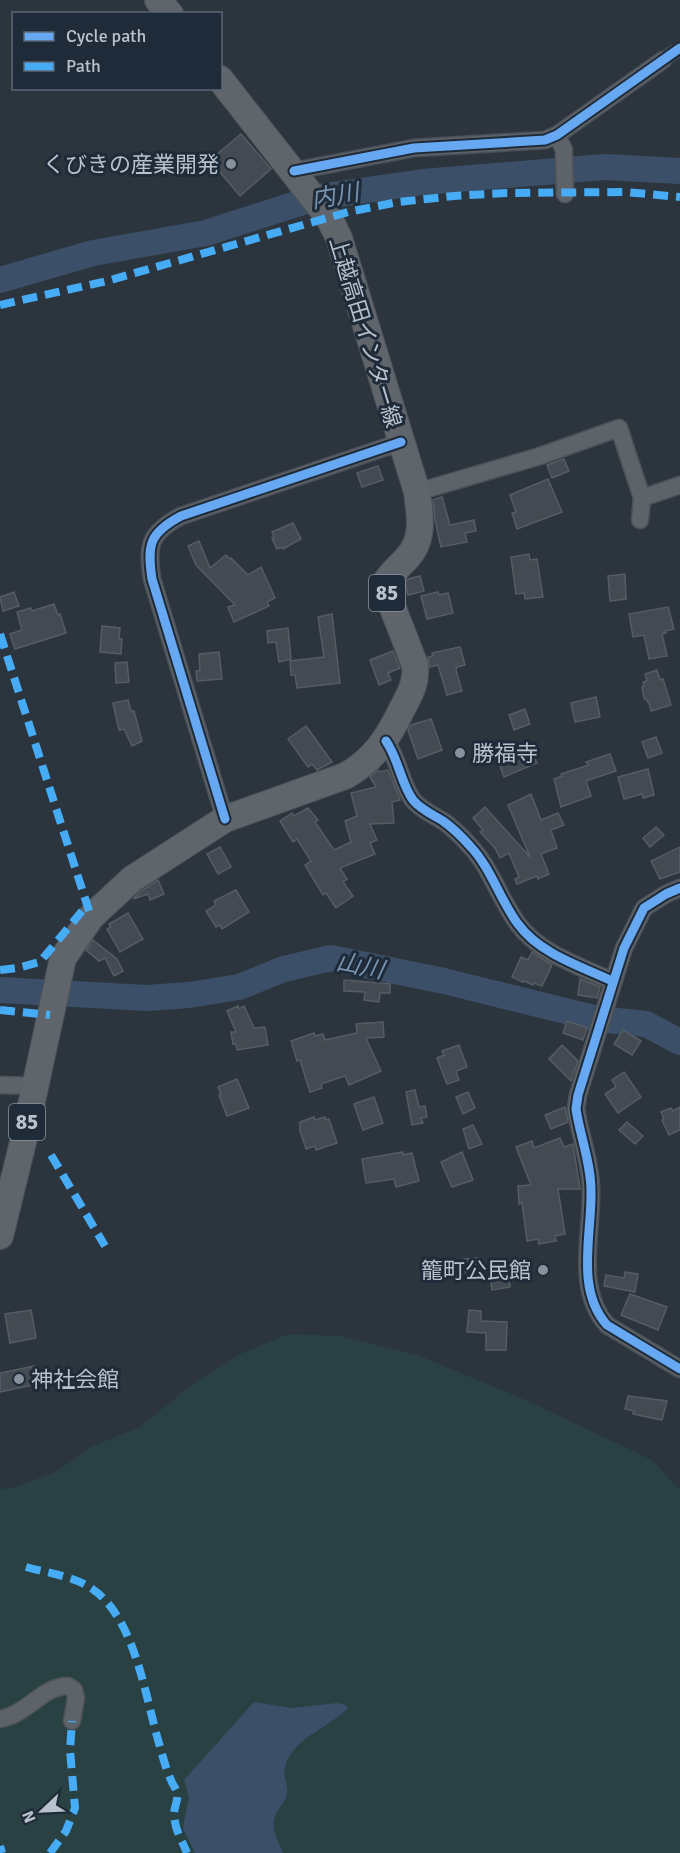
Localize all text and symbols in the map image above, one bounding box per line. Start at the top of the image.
legend [12,12,222,90]
text: Cycle path [66,25,146,47]
text: Path [66,55,101,77]
place label: くびきの産業開発 [43,151,219,178]
marker: くびきの産業開発 [224,157,238,171]
water label: 内川 [309,177,364,215]
street label: 上越高田インター線 [324,234,407,431]
road number: 85 [369,575,405,611]
place label: 勝福寺 [472,740,538,767]
marker: 勝福寺 [453,746,467,760]
water label: 山川 [334,947,389,986]
road number: 85 [9,1104,45,1140]
place label: 籠町公民館 [421,1257,531,1284]
marker: 籠町公民館 [536,1263,550,1277]
place label: 神社会館 [31,1366,119,1393]
marker: 神社会館 [12,1372,26,1386]
north arrow [12,1781,72,1841]
text: N [18,1807,40,1826]

